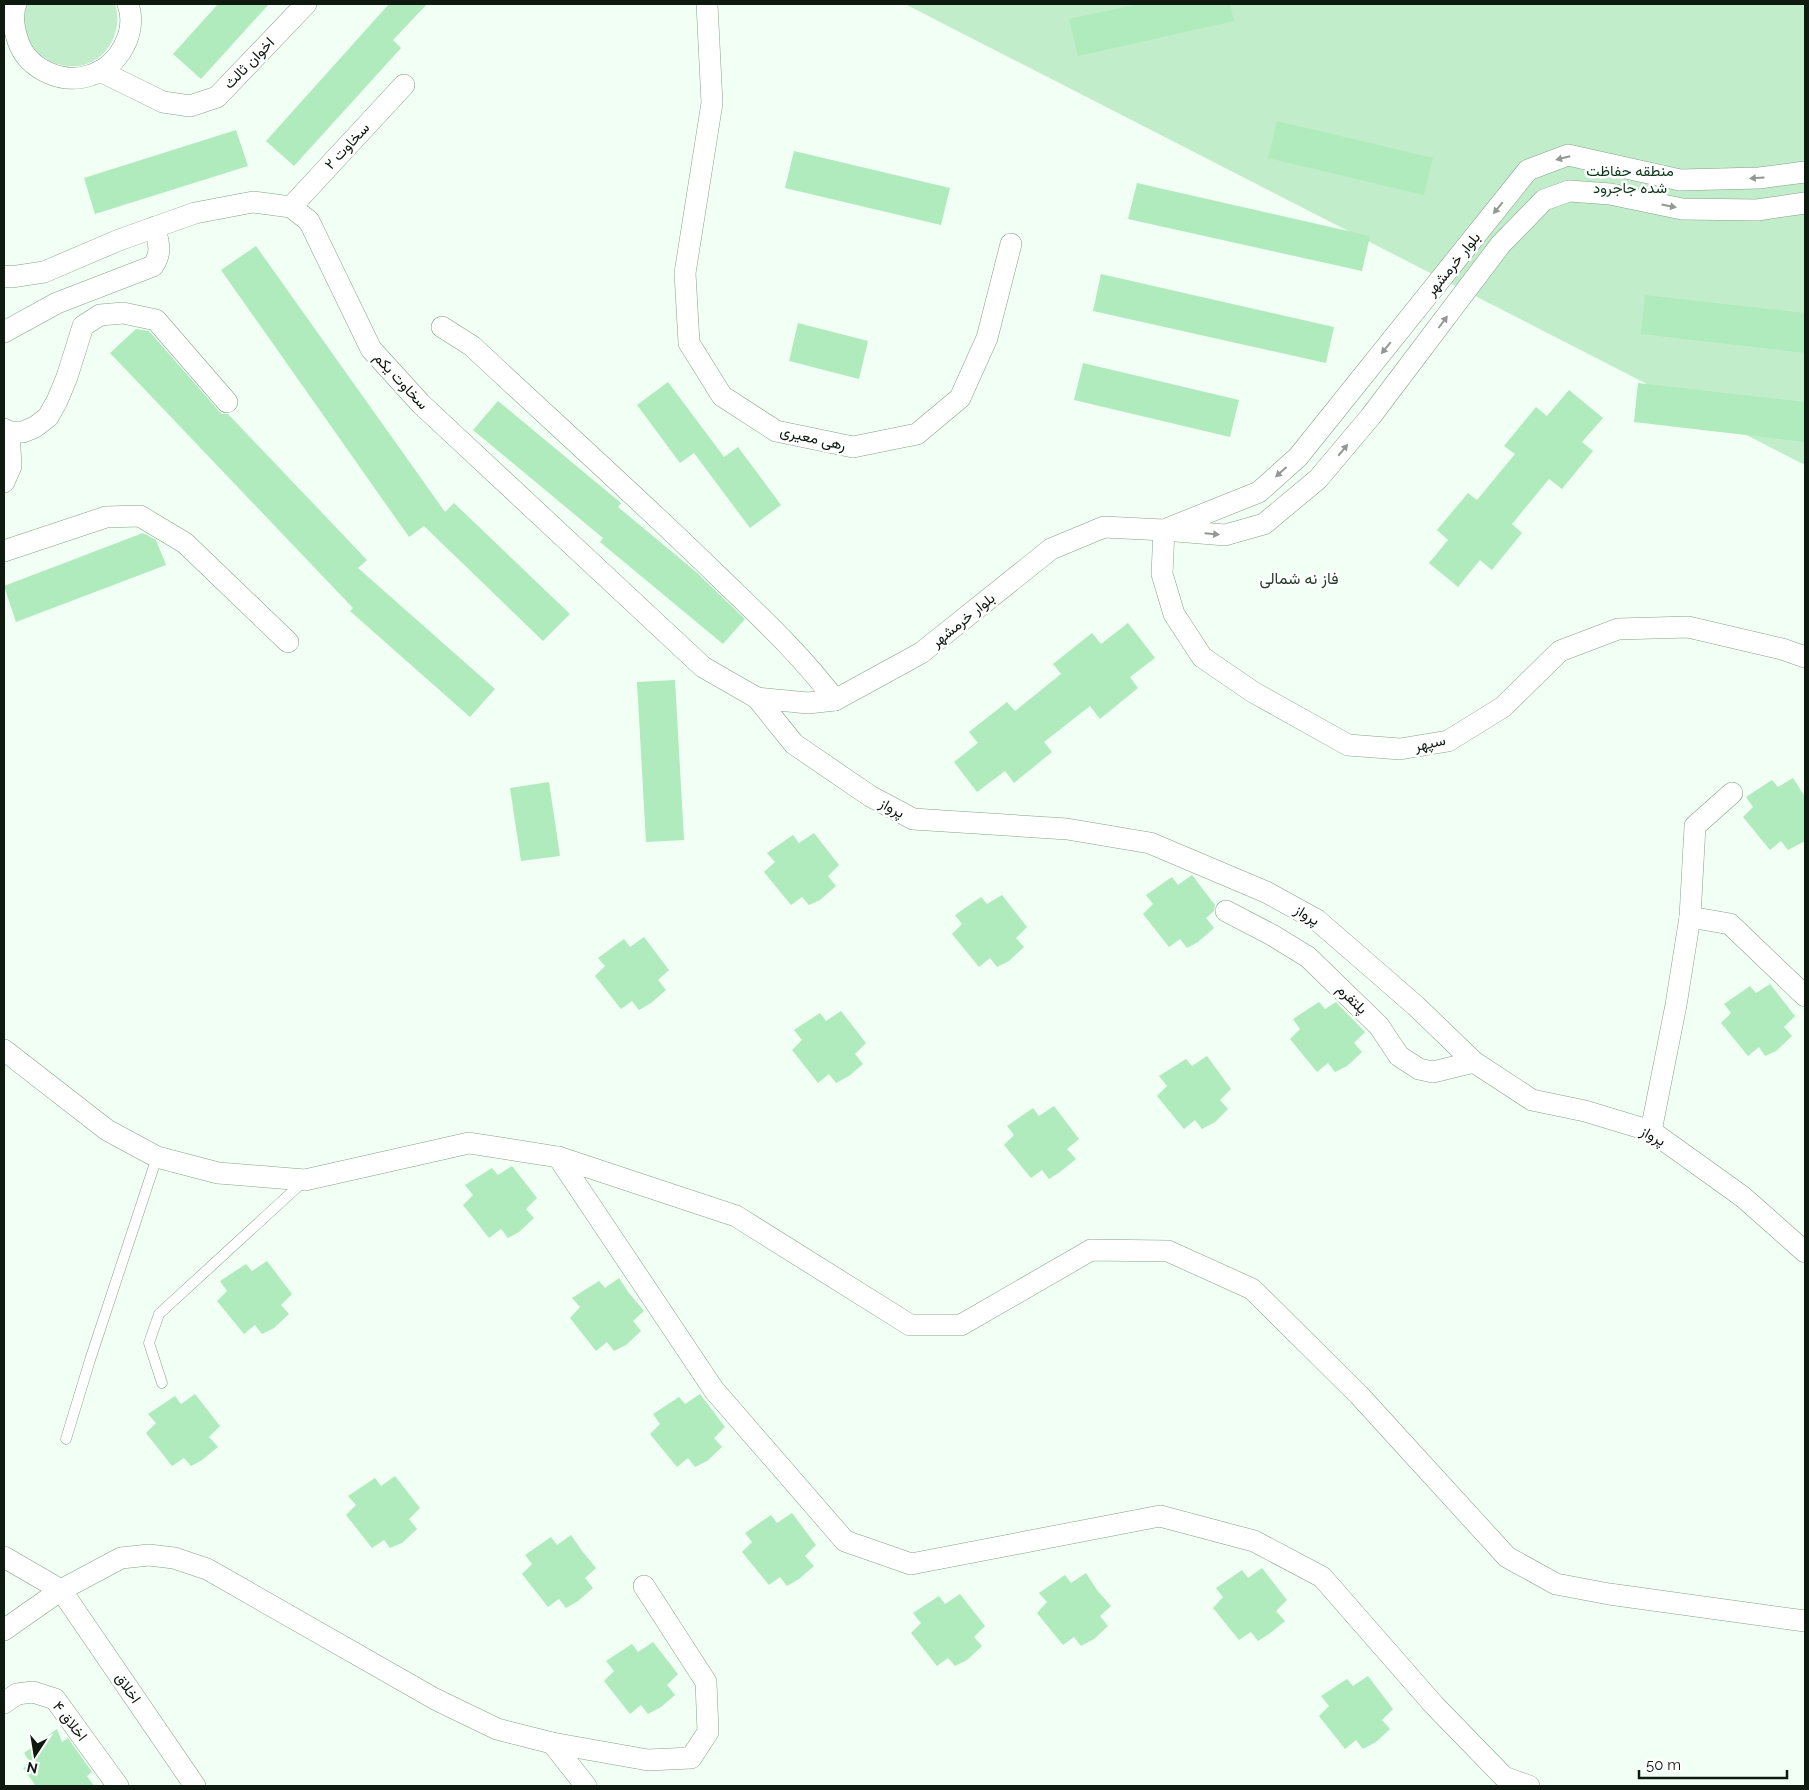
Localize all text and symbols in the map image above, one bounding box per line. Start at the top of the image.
street label: اخوان ثالث [220,33,278,93]
street label: سخاوت ۲ [321,119,373,173]
one-way arrow [1555,154,1570,162]
park label: منطقه حفاظت شده جاجرود [1586,162,1674,197]
one-way arrow [1749,174,1765,182]
one-way arrow [1493,201,1504,214]
one-way arrow [1661,202,1676,210]
street label: بلوار خرمشهر [1421,228,1484,300]
one-way arrow [1438,316,1449,329]
one-way arrow [1380,342,1391,355]
street label: سخاوت یکم [369,349,432,414]
street label: رهی معیری [778,422,848,455]
one-way arrow [1337,444,1349,456]
one-way arrow [1275,467,1288,478]
one-way arrow [1204,530,1220,538]
district label: فاز نه شمالی [1260,569,1338,589]
street label: بلوار خرمشهر [927,589,999,652]
street label: سپهر [1412,731,1448,756]
street label: پرواز [875,793,908,823]
street label: پرواز [1290,900,1323,930]
street label: پلتفرم [1332,980,1371,1019]
street label: پرواز [1636,1121,1669,1151]
street label: اخلاق [111,1669,145,1707]
street label: اخلاق ۴ [49,1698,91,1744]
north arrow [10,1730,60,1780]
scale bar [1639,1748,1786,1780]
text: 50 m [1646,1756,1681,1774]
text: N [25,1759,39,1777]

